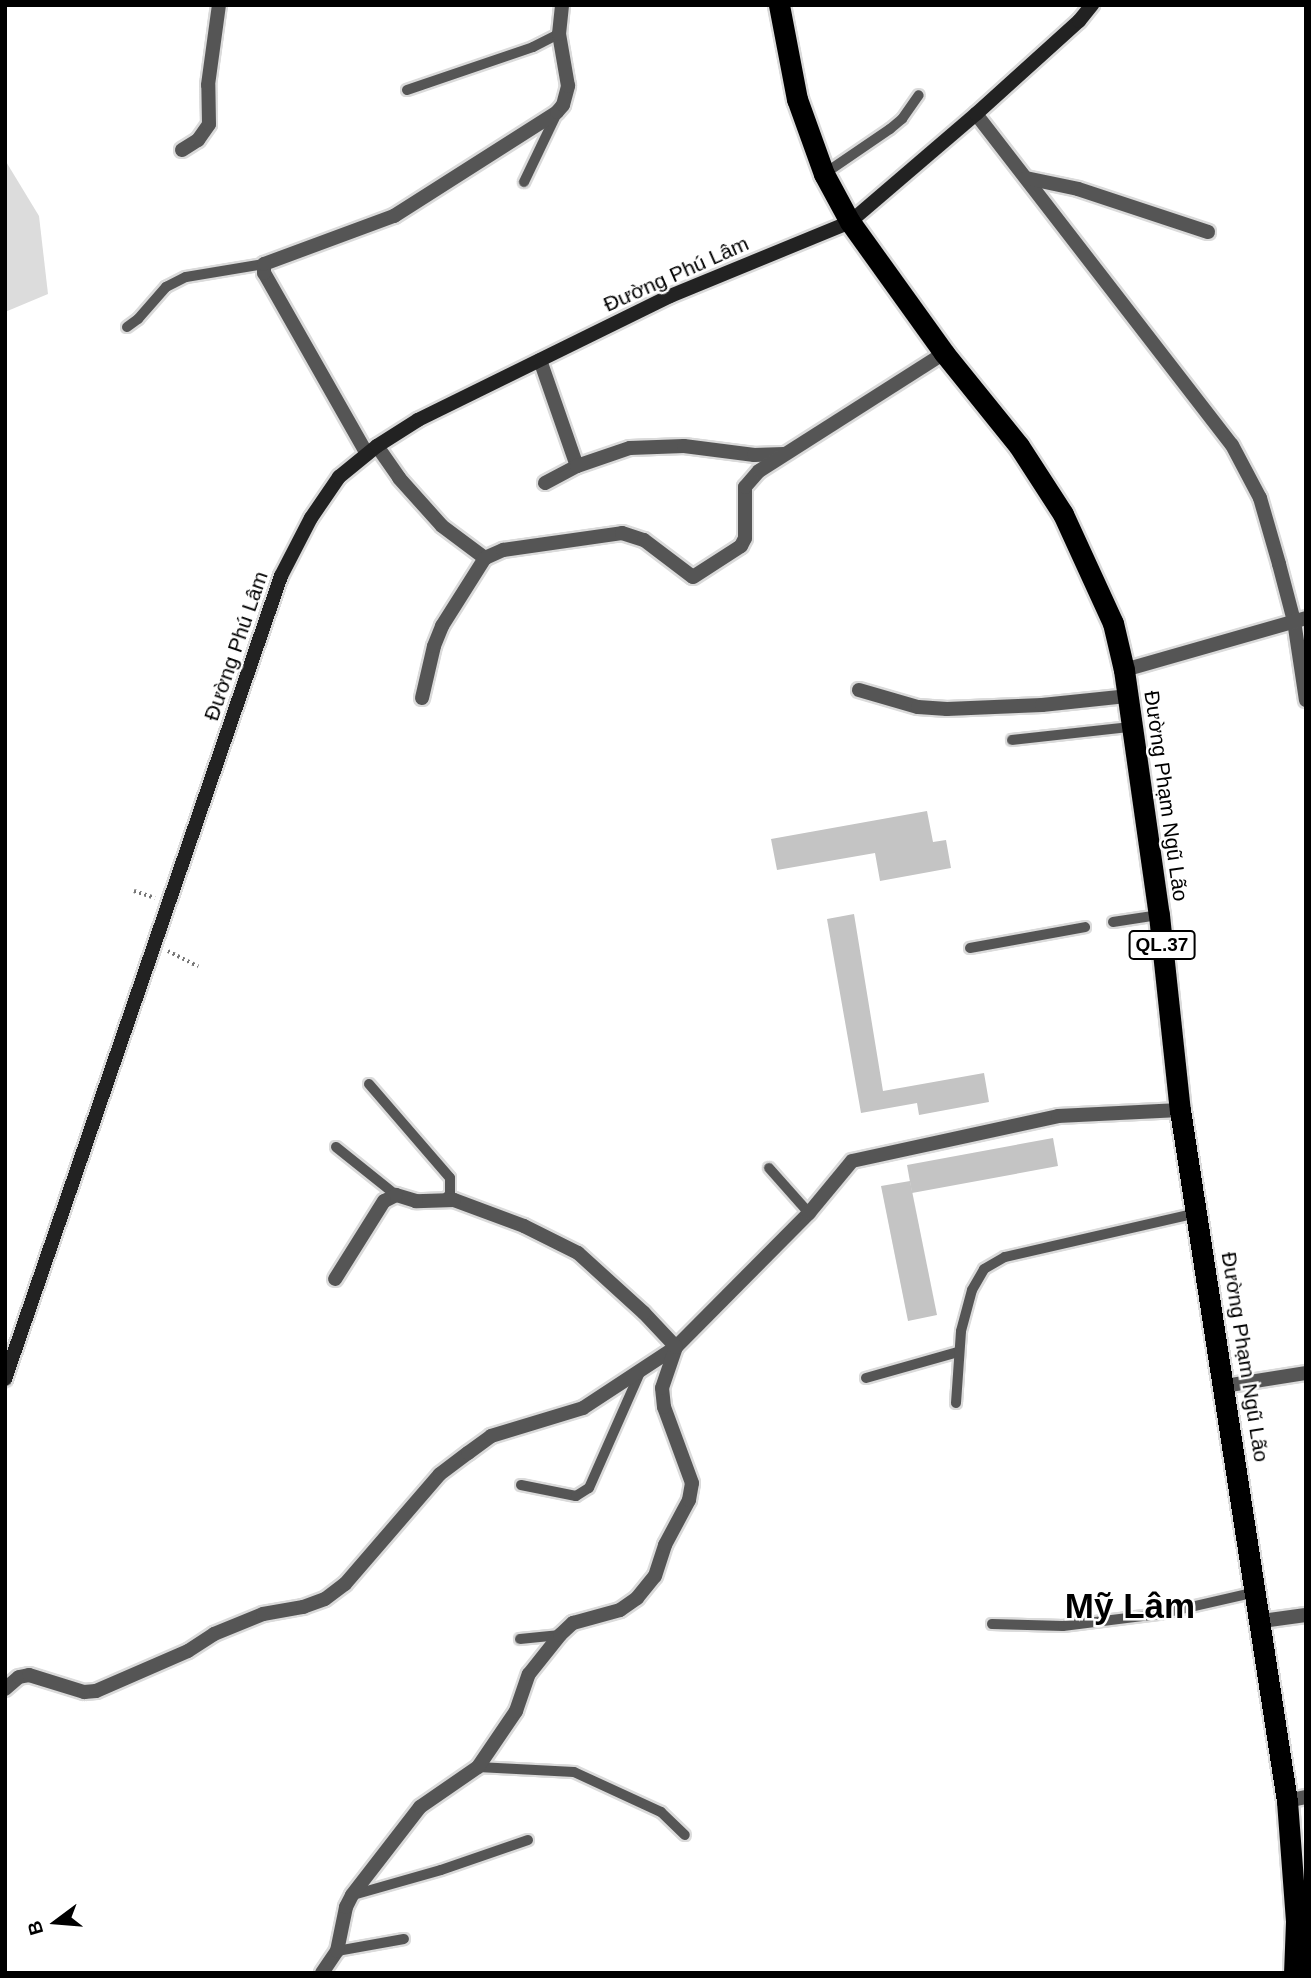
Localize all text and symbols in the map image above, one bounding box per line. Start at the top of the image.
street label: Đường Phú Lâm [600,231,752,317]
street label: Đường Phú Lâm [199,568,273,724]
street label: Đường Phạm Ngũ Lão [1139,689,1193,903]
road number: QL.37 [1127,930,1197,960]
street label: Đường Phạm Ngũ Lão [1216,1250,1274,1464]
district label: Mỹ Lâm [1065,1585,1195,1627]
north arrow [21,1887,91,1957]
text: B [23,1918,47,1937]

